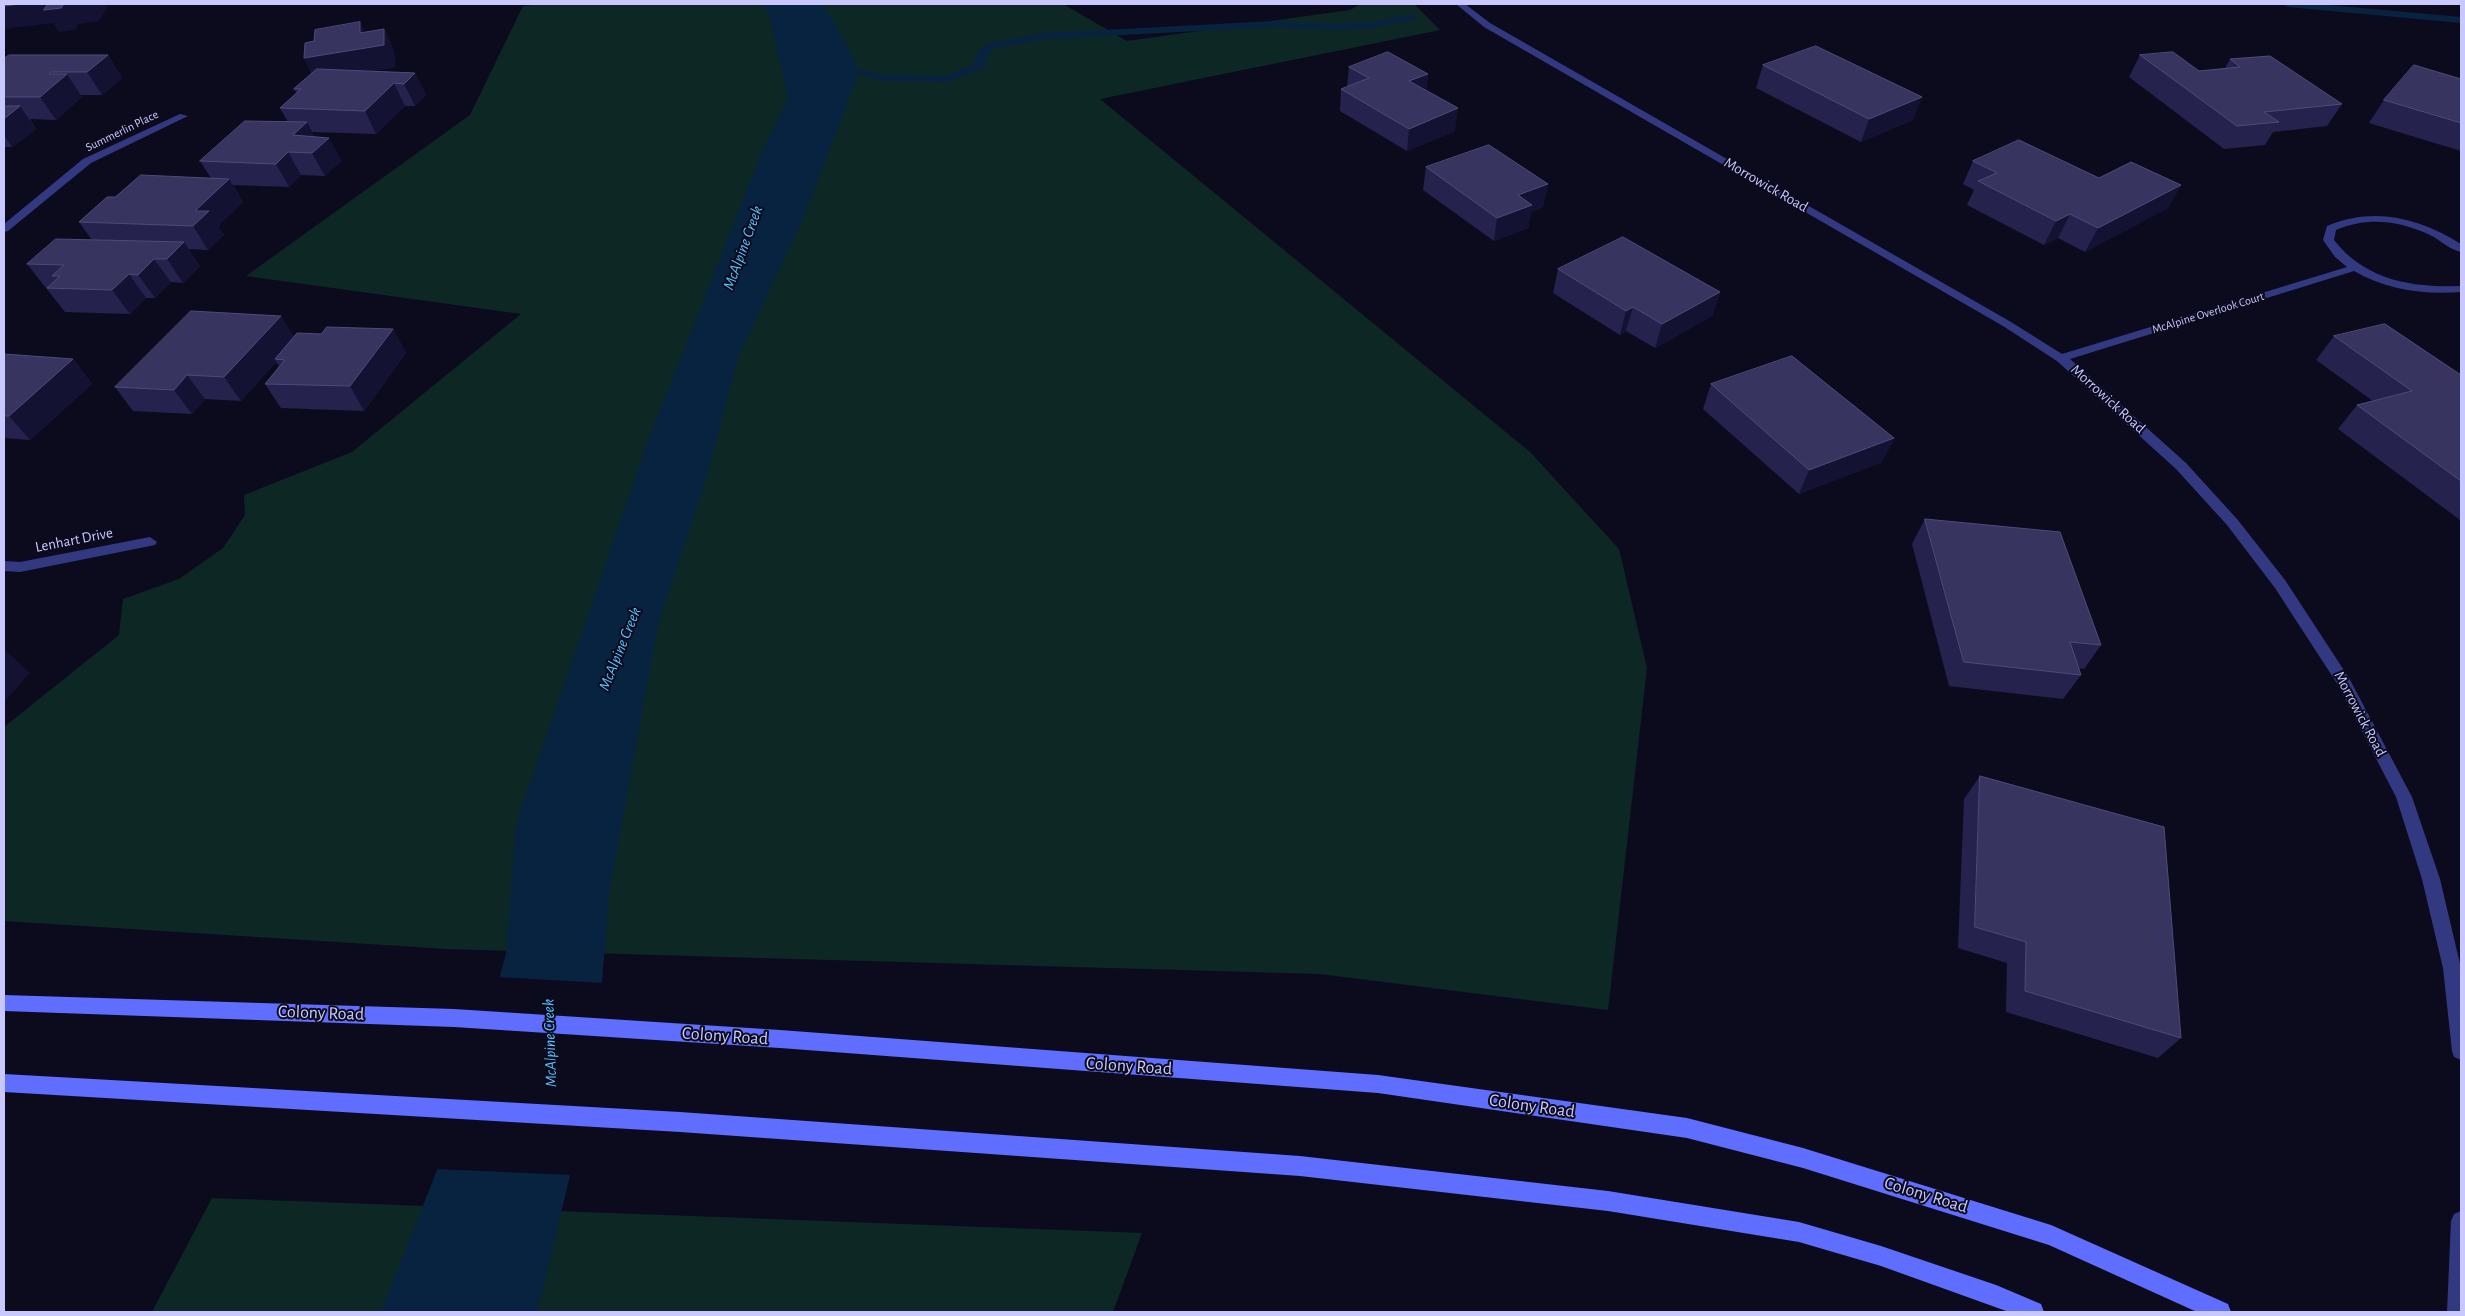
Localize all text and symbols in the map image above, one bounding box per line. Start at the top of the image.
street label: Summerlin Place [83,107,161,155]
street label: Morrowick Road [1721,154,1811,216]
water label: McAlpine Creek [719,203,767,293]
street label: McAlpine Overlook Court [2150,289,2266,337]
street label: Morrowick Road [2067,361,2149,437]
street label: Lenhart Drive [34,524,114,556]
water label: McAlpine Creek [595,604,645,694]
street label: Morrowick Road [2330,668,2390,760]
water label: McAlpine Creek [539,999,561,1087]
street label: Colony Road [277,1001,365,1025]
street label: Colony Road [681,1022,769,1050]
street label: Colony Road [1085,1052,1173,1080]
street label: Colony Road [1488,1089,1576,1123]
street label: Colony Road [1882,1172,1970,1218]

